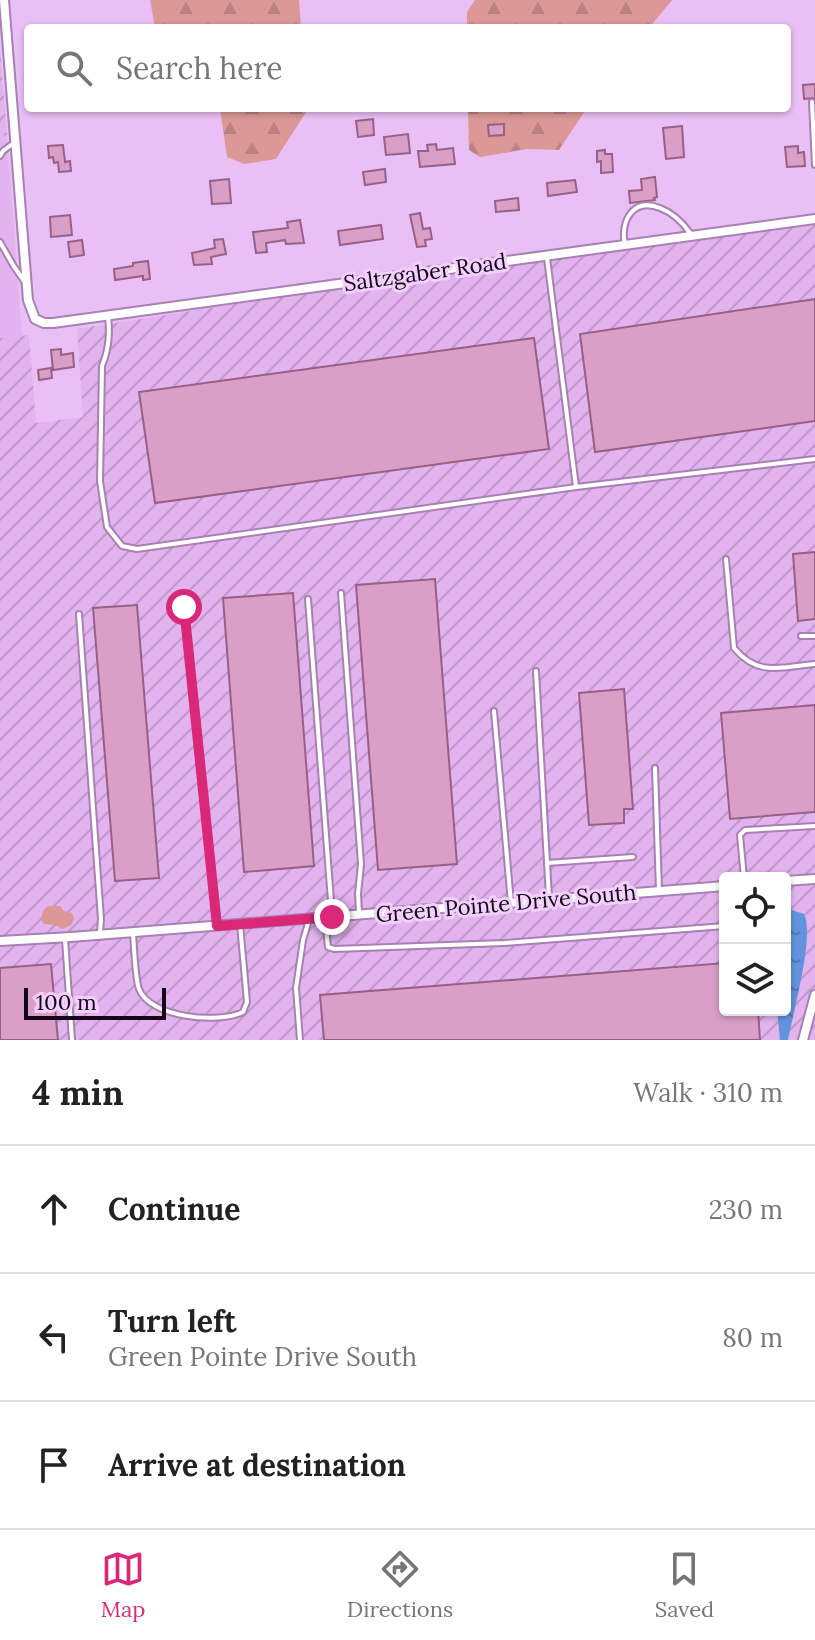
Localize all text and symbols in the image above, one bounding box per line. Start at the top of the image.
search box [24,24,791,112]
icon: search [52,46,96,90]
text: Search here [116,49,283,87]
street label: Saltzgaber Road [342,247,508,297]
route start [166,589,202,625]
map controls [719,872,791,1016]
button: locate [719,872,791,944]
street label: Green Pointe Drive South [375,878,637,928]
route end [314,899,350,935]
button: layers [719,944,791,1016]
scale bar [24,984,166,1020]
text: 100 m [36,988,97,1016]
text: 4 min [32,1071,124,1114]
text: Walk · 310 m [633,1076,783,1109]
icon: ahead [32,1187,76,1231]
text: Continue [108,1190,240,1228]
text: 230 m [709,1193,783,1226]
text: Turn left [108,1302,236,1340]
icon: left [32,1315,76,1359]
text: 80 m [722,1321,783,1354]
text: Green Pointe Drive South [108,1340,417,1373]
icon: arrive [32,1443,76,1487]
text: Arrive at destination [108,1446,406,1484]
tab: Map [101,1547,145,1623]
tab: Directions [347,1547,453,1623]
tab: Saved [655,1547,714,1623]

